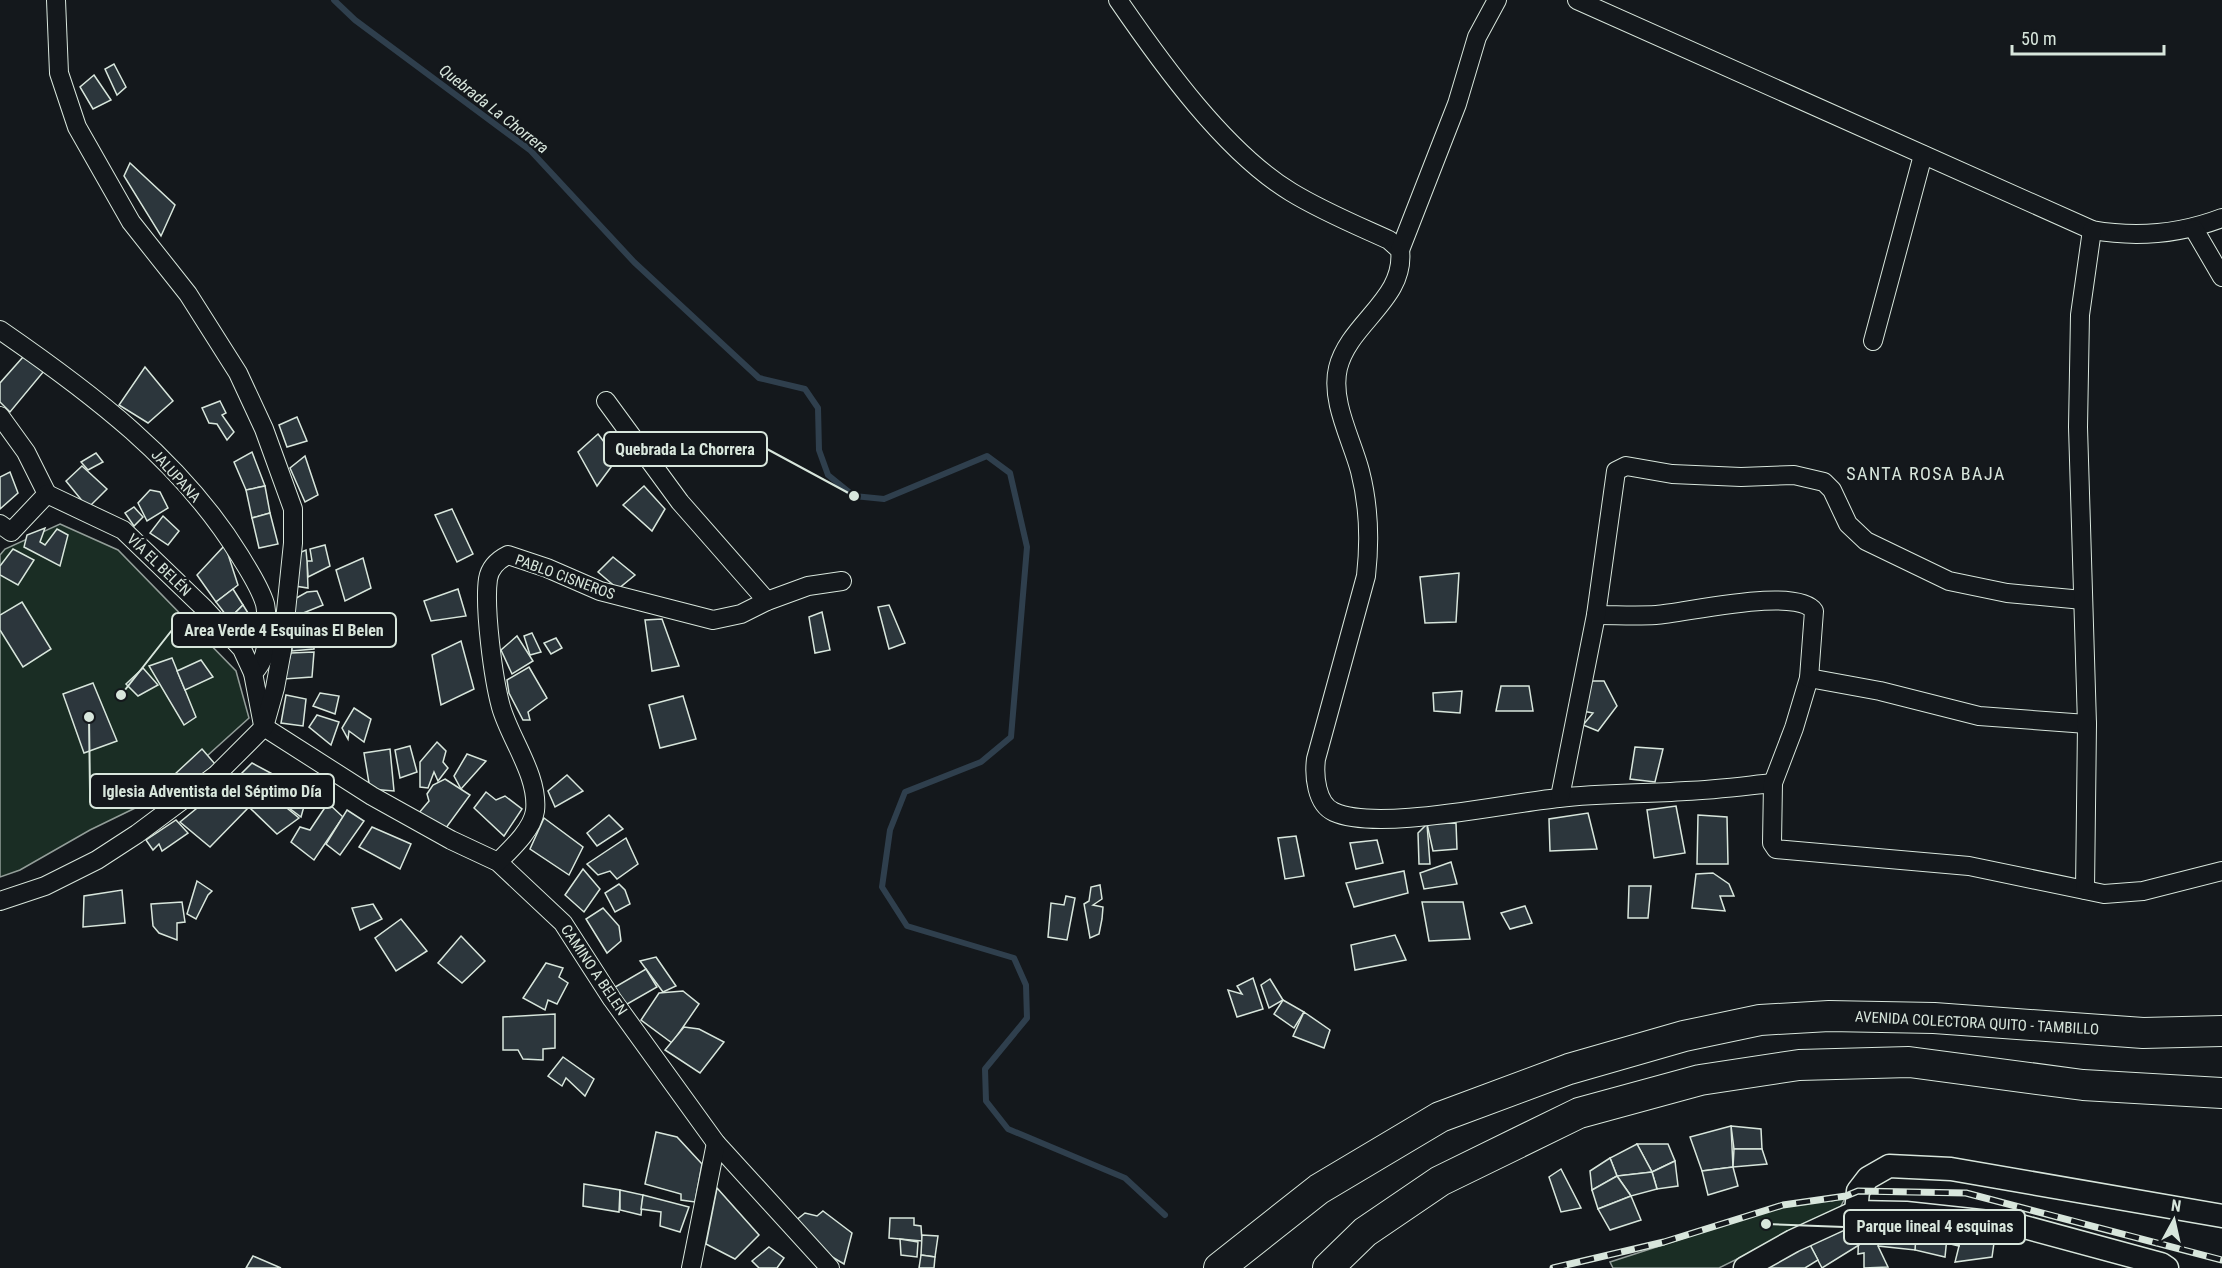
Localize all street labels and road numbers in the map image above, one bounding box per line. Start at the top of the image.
street label: JALUPANA [148,446,205,506]
street label: VÍA EL BELÉN [123,530,195,600]
street label: PABLO CISNEROS [513,551,618,603]
street label: CAMINO A BELEN [557,921,631,1019]
street label: AVENIDA COLECTORA QUITO - TAMBILLO [1855,1008,2099,1038]

